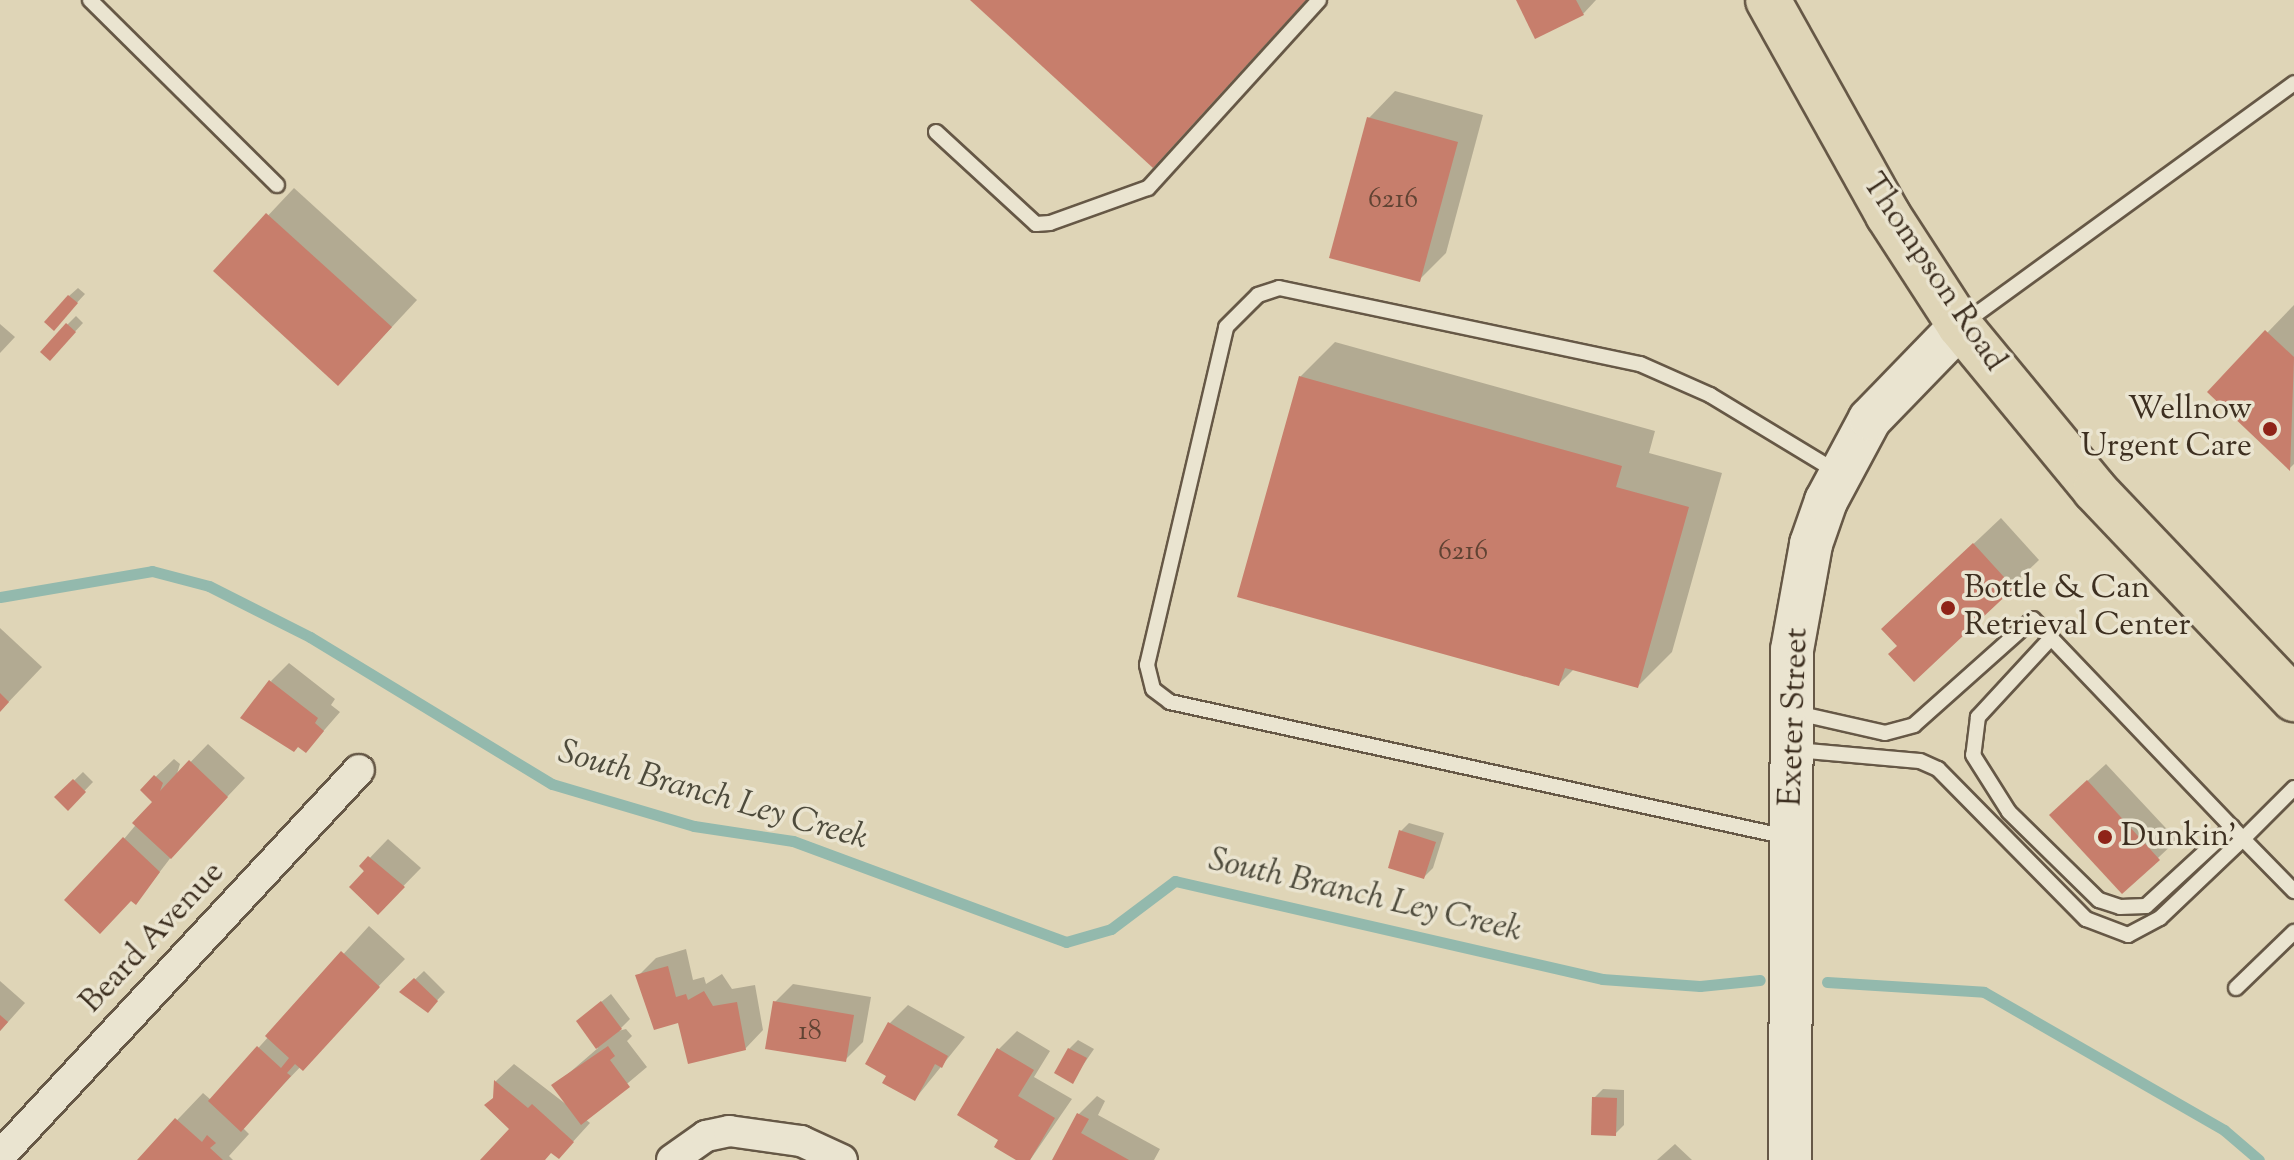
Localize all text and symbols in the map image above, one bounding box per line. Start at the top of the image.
street label: Thompson Road [1853,167,2013,379]
house number: 6216 [1368,183,1418,217]
place label: Wellnow Urgent Care [2081,392,2252,467]
marker: Wellnow Urgent Care [2259,418,2281,440]
house number: 6216 [1438,535,1488,569]
place label: Bottle & Can Retrieval Center [1964,571,2191,646]
marker: Bottle & Can Retrieval Center [1939,599,1957,617]
street label: Exeter Street [1773,627,1817,807]
water label: South Branch Ley Creek [554,732,872,860]
place label: Dunkin' [2121,818,2237,856]
marker: Dunkin' [2096,828,2114,846]
water label: South Branch Ley Creek [1205,840,1525,952]
street label: Beard Avenue [73,854,233,1022]
house number: 18 [798,1015,822,1049]

